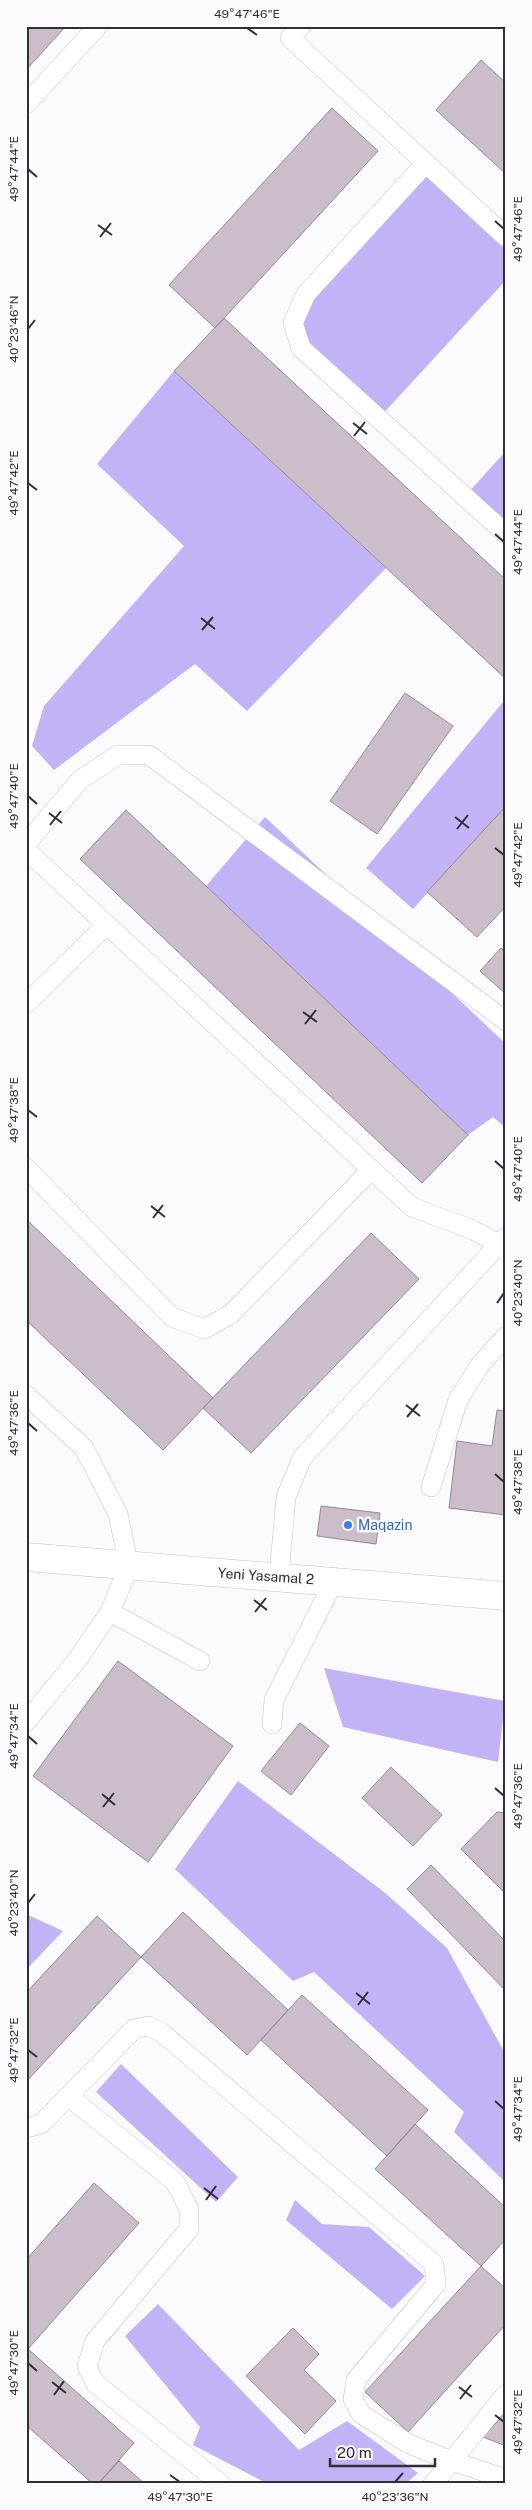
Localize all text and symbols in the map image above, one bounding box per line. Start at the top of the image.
text: 49°47'46"E [214,7,280,21]
text: 49°47'44"E [7,136,21,202]
text: 49°47'46"E [511,196,525,262]
text: 40°23'46"N [7,295,21,363]
text: 49°47'42"E [7,450,21,516]
text: 49°47'44"E [511,509,525,575]
text: 49°47'40"E [7,763,21,829]
text: 49°47'42"E [511,822,525,888]
text: 49°47'38"E [7,1077,21,1143]
text: 49°47'40"E [511,1136,525,1202]
text: 40°23'40"N [511,1259,525,1327]
text: 49°47'36"E [7,1390,21,1456]
text: 49°47'38"E [511,1449,525,1515]
place label: Maqazin [358,1517,413,1533]
marker: Maqazin [342,1519,354,1531]
street label: Yeni Yasamal 2 [217,1565,315,1587]
text: 49°47'34"E [7,1703,21,1769]
text: 49°47'36"E [511,1763,525,1829]
text: 40°23'40"N [7,1869,21,1937]
text: 49°47'32"E [7,2017,21,2083]
text: 49°47'34"E [511,2076,525,2142]
text: 49°47'30"E [7,2330,21,2396]
text: 49°47'32"E [511,2389,525,2455]
scale bar [330,2435,434,2467]
text: 20 m [337,2444,372,2461]
text: 49°47'30"E [147,2490,213,2504]
text: 40°23'36"N [361,2490,429,2504]

